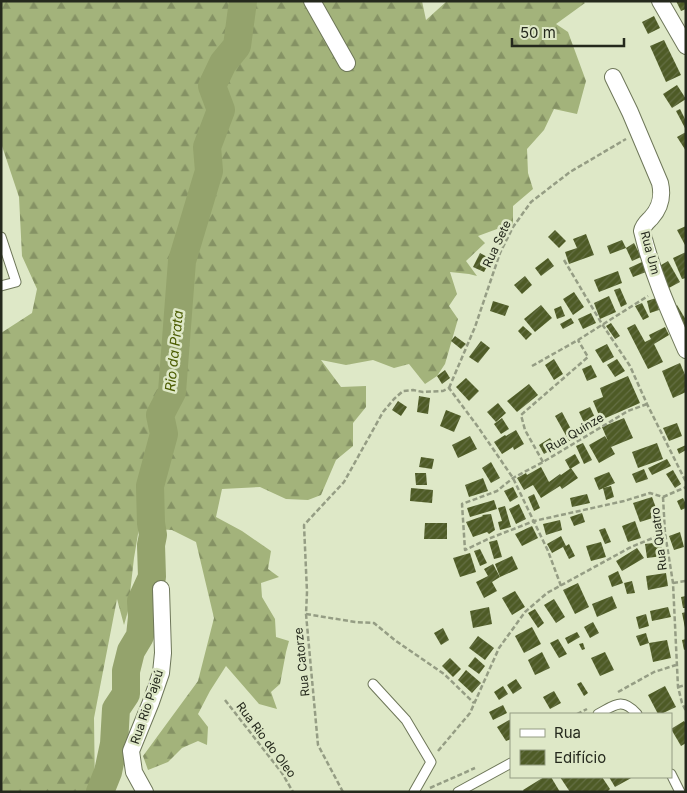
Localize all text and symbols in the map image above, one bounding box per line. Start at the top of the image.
scale bar [512,15,624,47]
text: 50 m [520,23,556,42]
street label: Rua Sete [479,218,514,270]
street label: Rua Um [637,229,663,276]
water label: Rio da Prata [161,309,186,392]
street label: Rua Quinze [543,409,606,456]
street label: Rua Quatro [647,507,670,571]
street label: Rua Catorze [290,627,313,697]
street label: Rua Rio Pajeú [127,668,166,746]
street label: Rua Rio do Oleo [233,699,300,780]
legend [510,713,672,778]
text: Rua [554,723,581,742]
text: Edifício [554,748,606,767]

